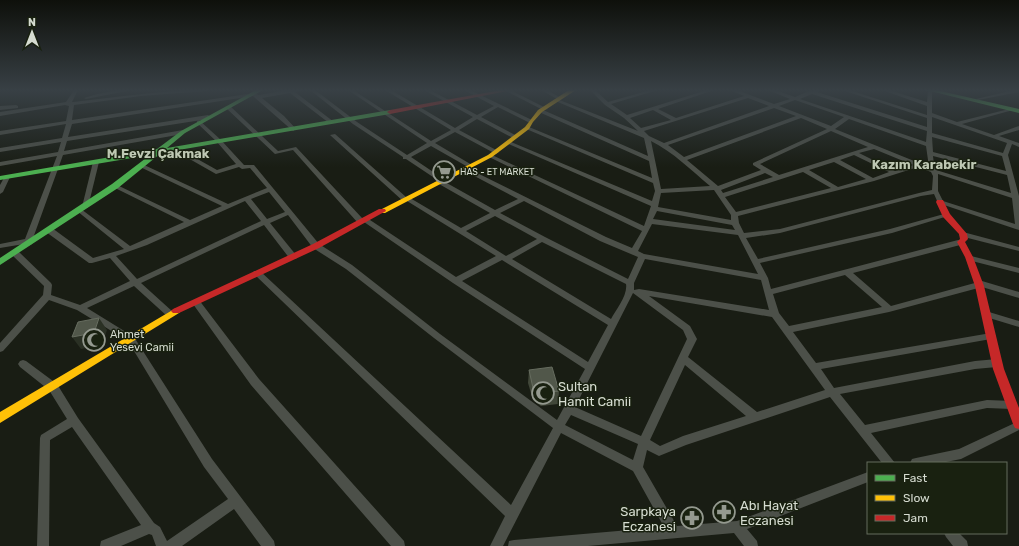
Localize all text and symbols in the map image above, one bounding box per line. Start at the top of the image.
north arrow [12,12,52,52]
text: N [28,16,36,29]
district label: M.Fevzi Çakmak [107,146,210,161]
district label: Kazım Karabekir [872,157,976,172]
supermarket icon: HAS - ET MARKET [431,159,457,185]
place label: HAS - ET MARKET [460,167,535,177]
mosque icon: Ahmet Yesevi Camii [81,327,107,353]
place label: Ahmet Yesevi Camii [110,328,174,354]
place label: Sultan Hamit Camii [558,379,631,409]
mosque icon: Sultan Hamit Camii [530,380,556,406]
legend [867,462,1007,534]
text: Fast [903,471,927,485]
text: Slow [903,491,930,505]
place label: Abı Hayat Eczanesi [740,498,798,528]
pharmacy icon: Abı Hayat Eczanesi [711,499,737,525]
place label: Sarpkaya Eczanesi [620,504,676,534]
pharmacy icon: Sarpkaya Eczanesi [679,505,705,531]
text: Jam [903,511,928,525]

